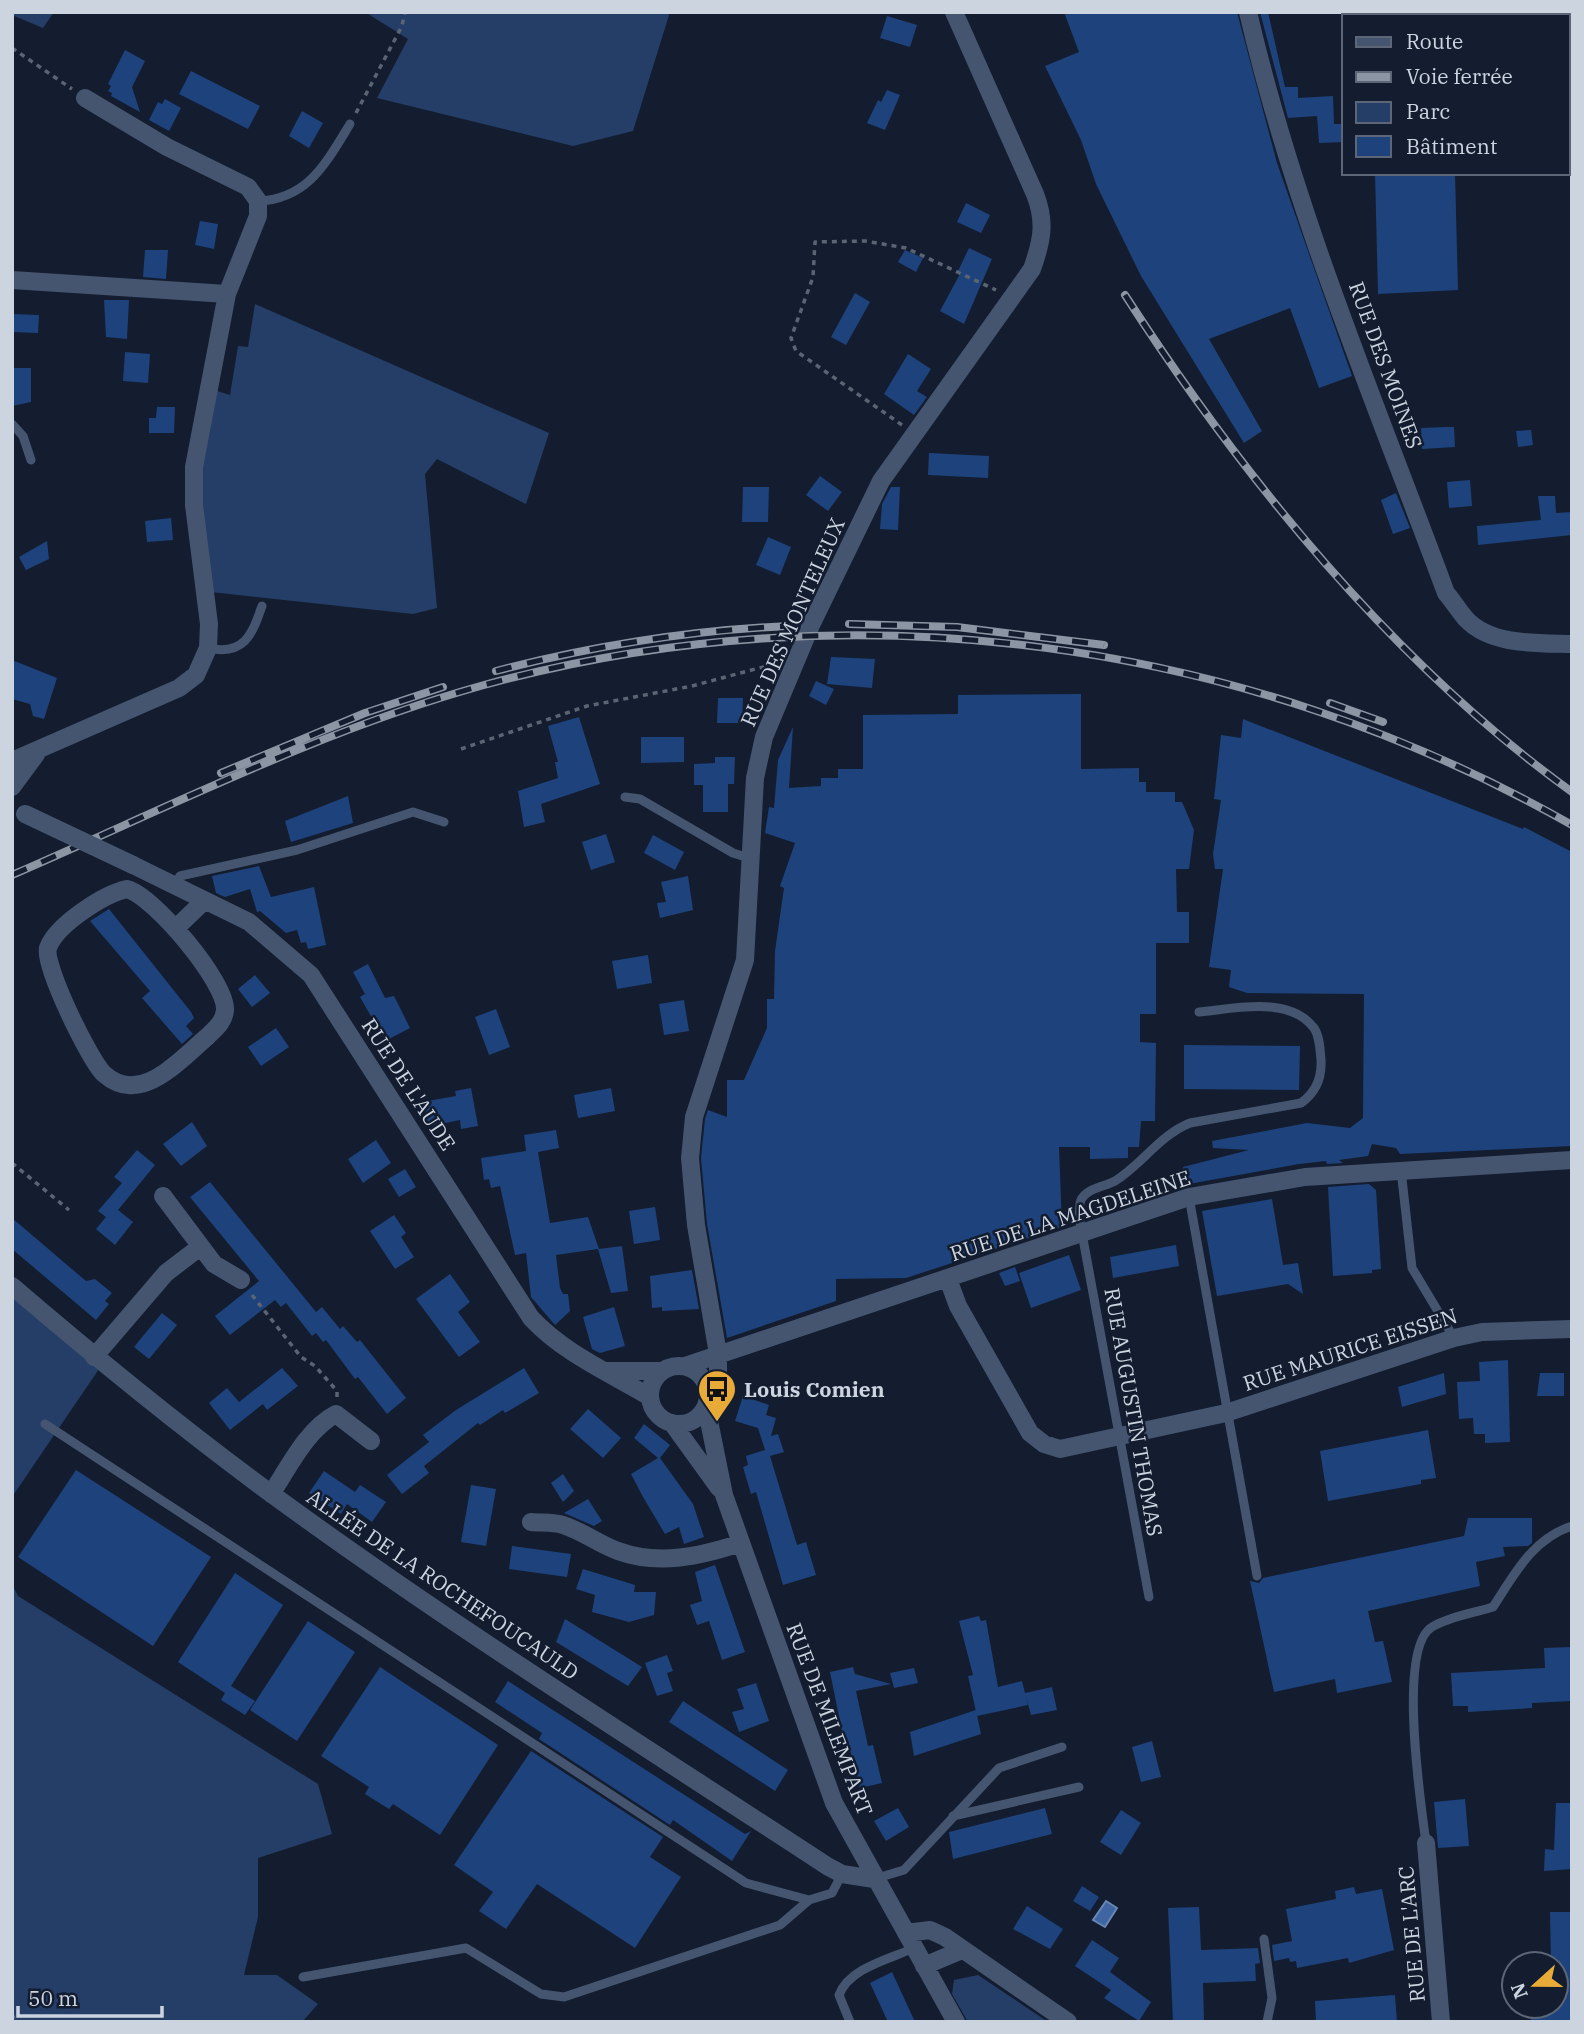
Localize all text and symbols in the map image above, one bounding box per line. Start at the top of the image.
legend [1342,14,1570,175]
text: Route [1406,27,1463,55]
text: Voie ferrée [1406,62,1513,90]
text: Parc [1406,97,1450,125]
text: Bâtiment [1406,132,1497,160]
street label: RUE DES MOINES [1343,278,1429,452]
street label: RUE DES MONTELEUX [733,513,851,731]
street label: RUE DE L'AUDE [356,1012,462,1156]
street label: RUE DE LA MAGDELEINE [946,1163,1194,1267]
street label: RUE AUGUSTIN THOMAS [1098,1285,1170,1539]
street label: RUE MAURICE EISSEN [1239,1301,1461,1397]
bus stop icon: Louis Comien [696,1368,738,1423]
place label: Louis Comien [744,1375,885,1403]
street label: ALLÉE DE LA ROCHEFOUCAULD [302,1482,584,1686]
street label: RUE DE MILEMPART [780,1619,880,1819]
street label: RUE DE L'ARC [1391,1865,1431,2003]
north arrow [1500,1950,1570,2020]
scale bar [18,1974,161,2018]
text: N [1505,1980,1533,2002]
text: 50 m [28,1984,78,2012]

